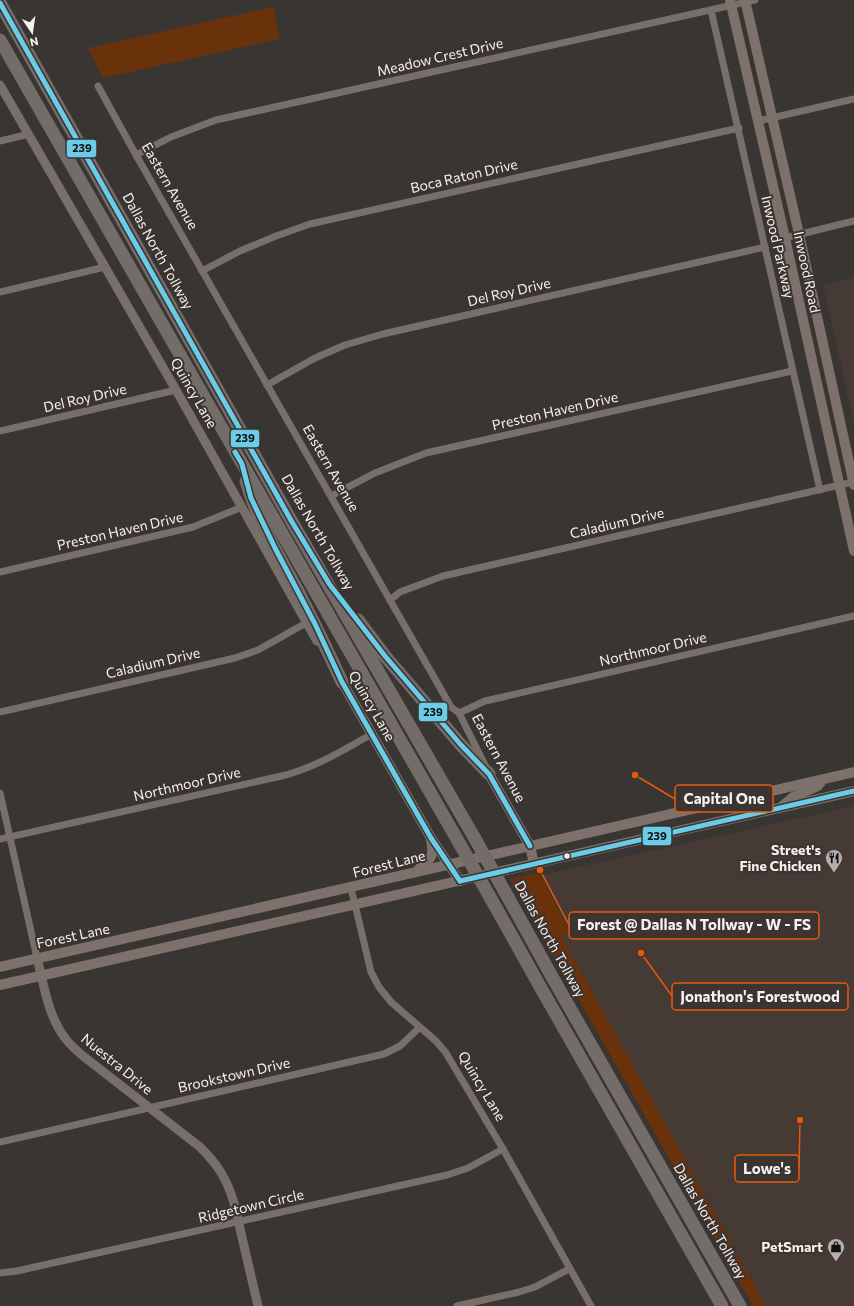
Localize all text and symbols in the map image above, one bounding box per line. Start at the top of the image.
north arrow [12,12,52,52]
street label: Meadow Crest Drive [375,34,505,79]
text: N [29,35,40,49]
line badge: 239 [66,139,97,158]
street label: Eastern Avenue [139,139,202,232]
text: 239 [72,141,92,154]
street label: Boca Raton Drive [409,155,519,196]
street label: Dallas North Tollway [119,189,198,312]
street label: Inwood Parkway [758,194,799,300]
street label: Inwood Road [791,230,824,314]
street label: Del Roy Drive [466,274,552,309]
street label: Quincy Lane [167,355,221,431]
street label: Del Roy Drive [42,380,128,415]
street label: Preston Haven Drive [490,388,620,433]
street label: Eastern Avenue [300,421,363,514]
line badge: 239 [230,429,260,448]
text: 239 [235,431,255,444]
street label: Dallas North Tollway [278,471,359,593]
street label: Caladium Drive [568,503,666,542]
street label: Preston Haven Drive [55,508,185,553]
street label: Northmoor Drive [598,628,708,669]
street label: Caladium Drive [104,643,202,682]
street label: Quincy Lane [345,668,399,744]
line badge: 239 [418,702,448,722]
text: 239 [423,705,443,718]
street label: Eastern Avenue [469,711,530,805]
street label: Northmoor Drive [132,763,242,804]
callout: Capital One [675,785,773,812]
text: Capital One [683,789,765,807]
line badge: 239 [642,826,672,846]
text: 239 [647,829,667,842]
place label: Street's Fine Chicken [739,841,821,874]
street label: Forest Lane [351,846,427,881]
restaurant icon: Street's Fine Chicken [824,848,844,873]
unlabelled marker [562,851,572,861]
street label: Dallas North Tollway [511,877,590,1000]
callout: Forest @ Dallas N Tollway - W - FS [569,912,819,939]
text: Forest @ Dallas N Tollway - W - FS [577,915,811,933]
street label: Forest Lane [35,919,111,952]
callout: Jonathon's Forestwood [672,983,848,1010]
text: Jonathon's Forestwood [680,987,840,1005]
street label: Nuestra Drive [78,1030,157,1098]
street label: Quincy Lane [455,1048,510,1124]
street label: Brookstown Drive [176,1053,292,1096]
callout: Lowe's [735,1155,799,1182]
text: Lowe's [743,1159,791,1177]
street label: Dallas North Tollway [670,1160,751,1282]
street label: Ridgetown Circle [196,1185,305,1226]
shop icon: PetSmart [826,1237,846,1262]
place label: PetSmart [761,1238,823,1255]

